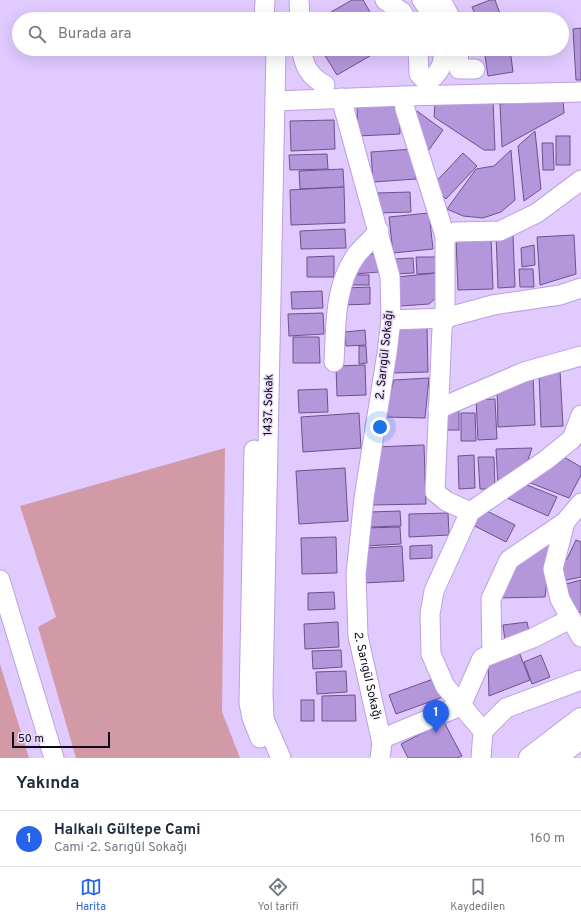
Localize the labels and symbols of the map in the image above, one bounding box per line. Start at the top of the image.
street label: 2. Sarıgül Sokağı [372,310,398,400]
street label: 1437. Sokak [260,374,278,436]
your location [370,417,390,437]
street label: 2. Sarıgül Sokağı [350,632,385,721]
pin: 1 [423,700,449,733]
scale bar [12,730,110,749]

